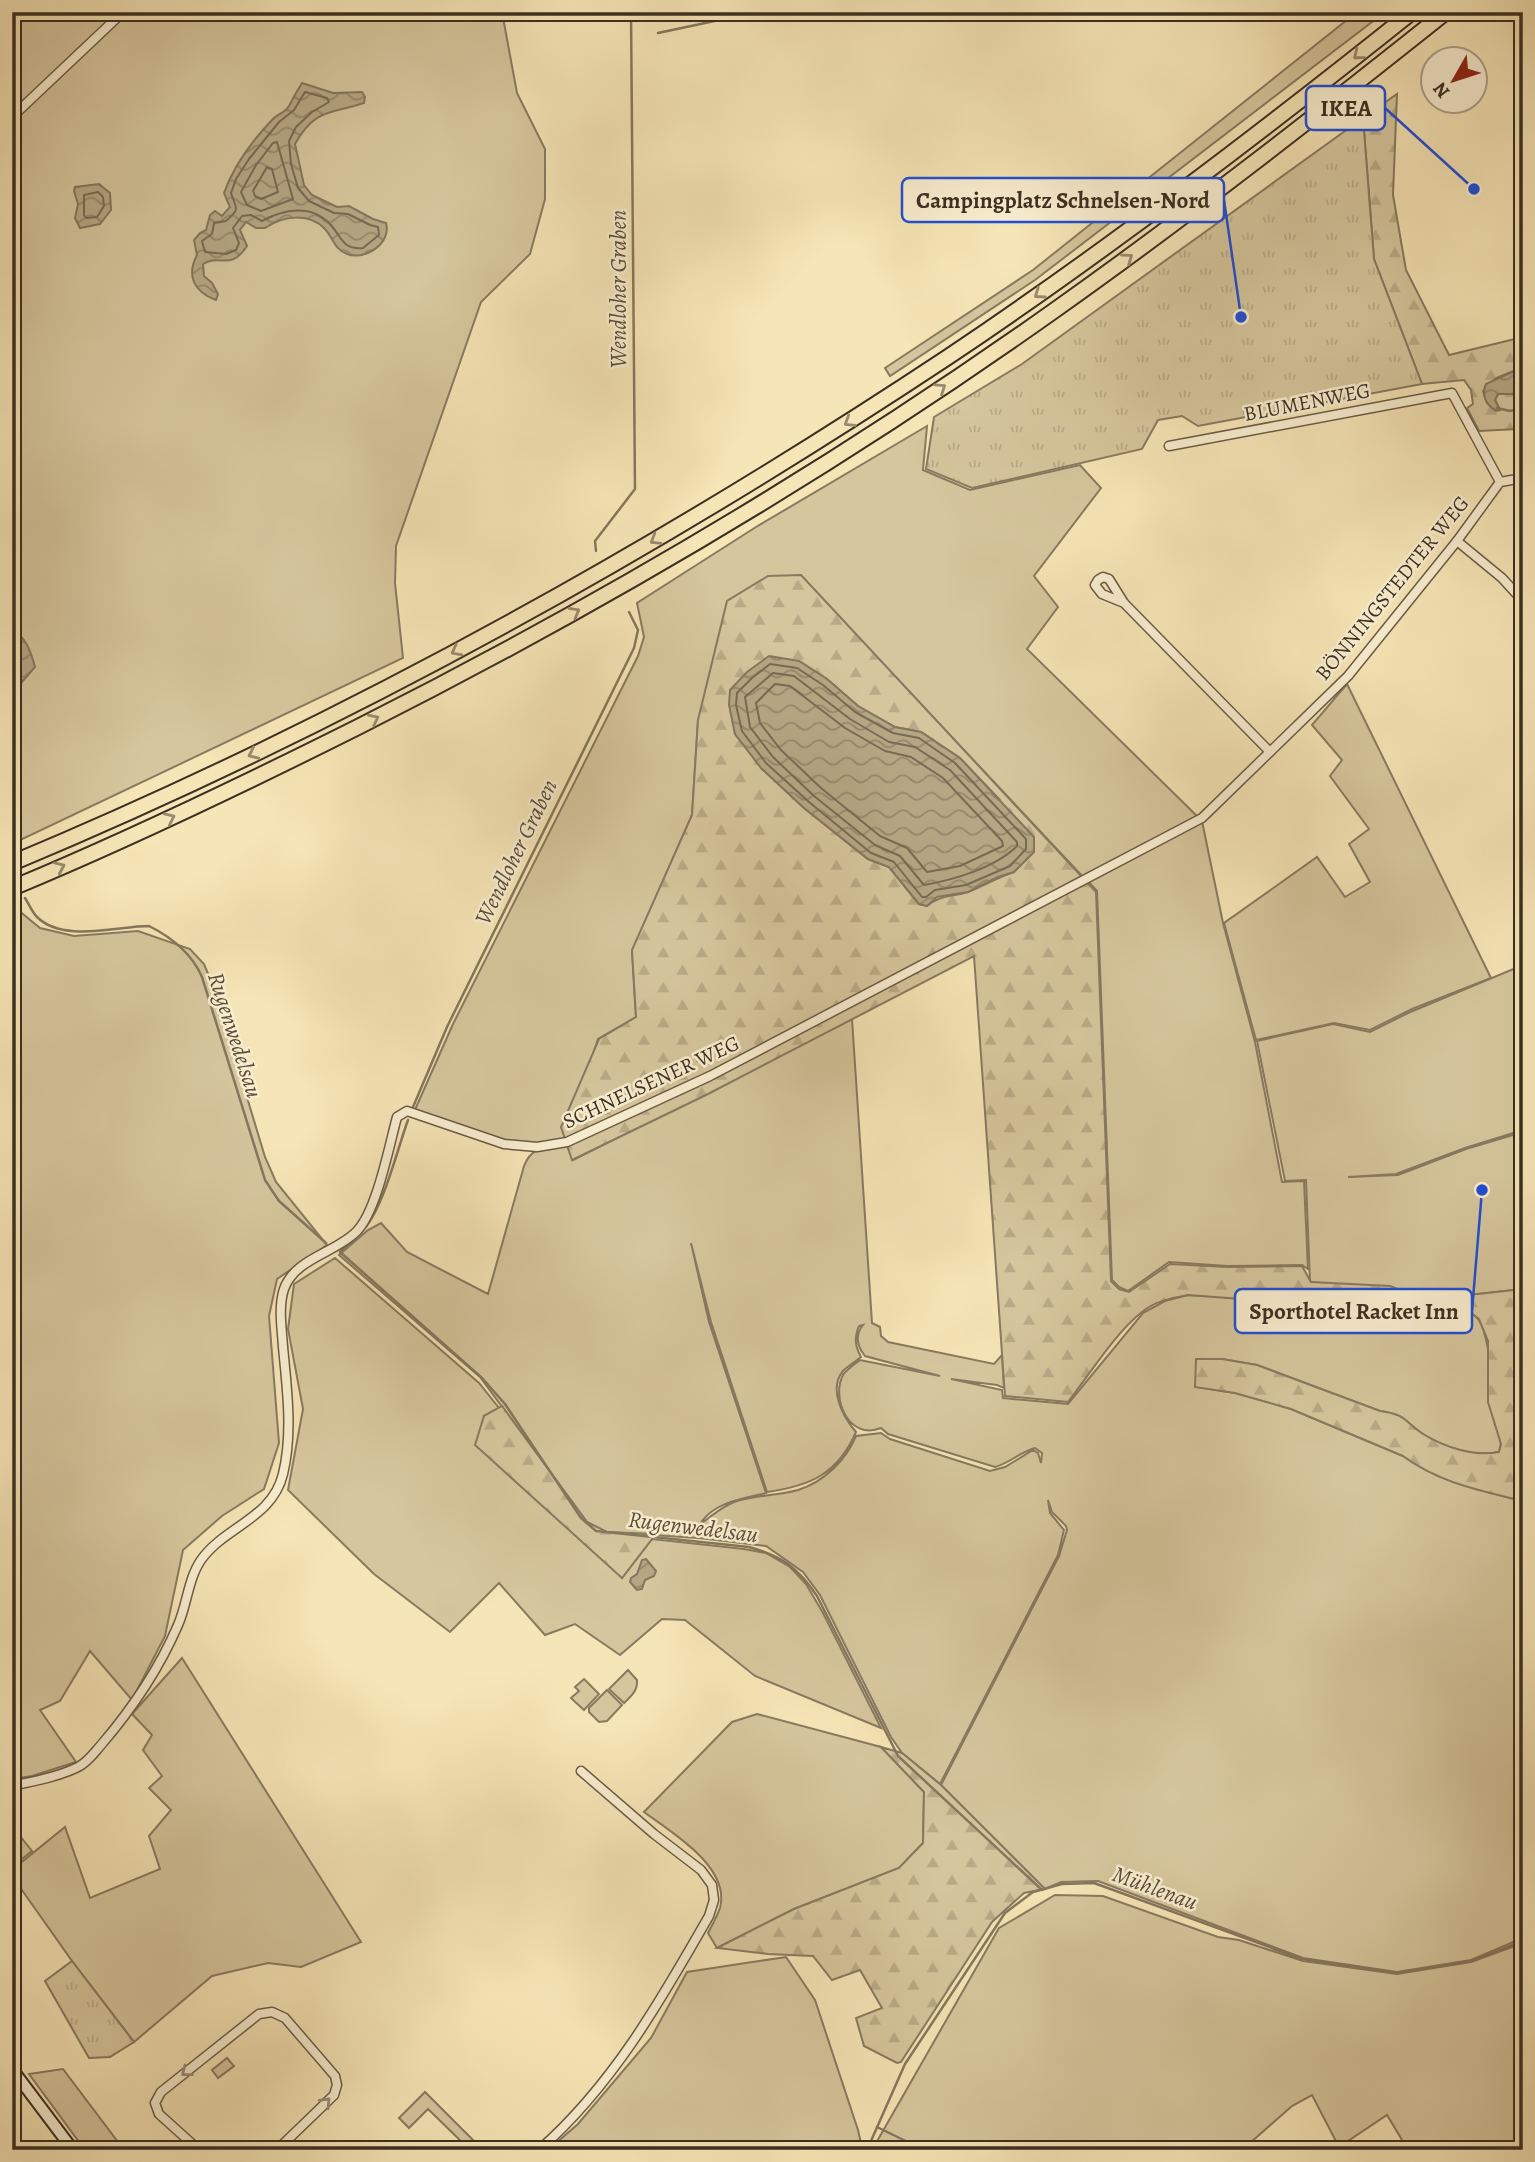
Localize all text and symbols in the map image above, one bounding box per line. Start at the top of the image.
north arrow [1420,46,1490,116]
one-way arrow [1354,47,1367,59]
text: N [1427,76,1456,104]
callout: IKEA [1306,86,1385,130]
text: IKEA [1320,93,1372,124]
callout: Campingplatz Schnelsen-Nord [902,178,1224,222]
text: Campingplatz Schnelsen-Nord [916,185,1211,216]
water label: Wendloher Graben [603,210,634,368]
one-way arrow [1120,253,1133,266]
one-way arrow [1034,286,1047,298]
street label: BLUMENWEG [1241,376,1373,428]
one-way arrow [933,384,946,396]
one-way arrow [843,413,856,426]
street label: BÖNNINGSTEDTER WEG [1309,490,1475,686]
one-way arrow [649,532,662,545]
one-way arrow [568,607,580,620]
one-way arrow [451,643,463,657]
one-way arrow [367,713,379,727]
one-way arrow [248,746,260,760]
water label: Wendloher Graben [467,774,565,930]
one-way arrow [163,813,175,827]
one-way arrow [53,861,65,875]
water label: Rugenwedelsau [200,968,270,1102]
street label: SCHNELSENER WEG [558,1029,744,1135]
callout: Sporthotel Racket Inn [1235,1289,1472,1333]
text: Sporthotel Racket Inn [1249,1296,1459,1327]
water label: Rugenwedelsau [626,1504,760,1550]
water label: Mühlenau [1108,1858,1202,1918]
one-way arrow [182,2064,194,2077]
one-way arrow [318,2097,330,2110]

